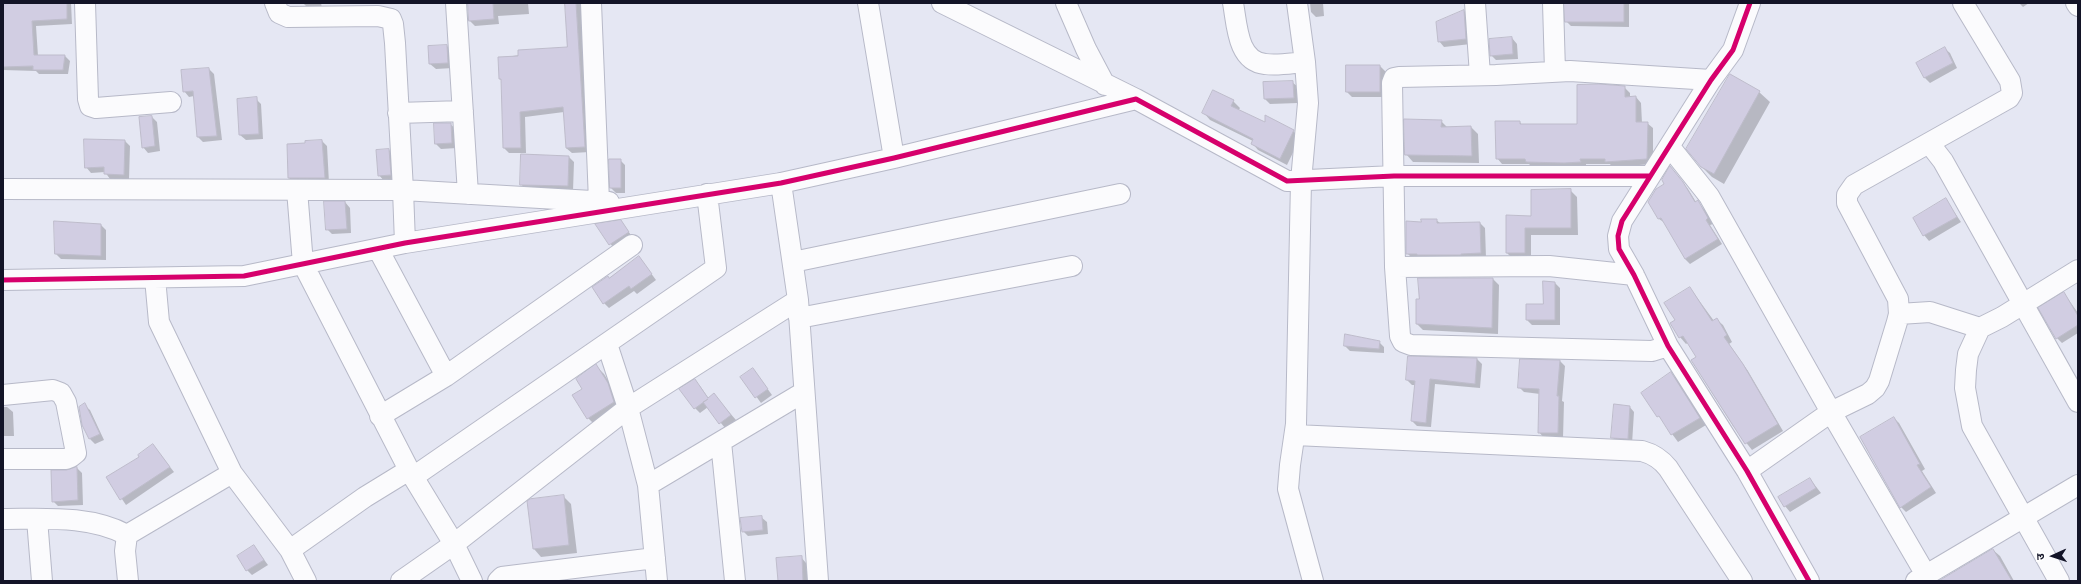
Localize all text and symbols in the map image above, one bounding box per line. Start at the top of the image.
north arrow [2033,536,2073,576]
text: उ [2034,553,2047,560]

